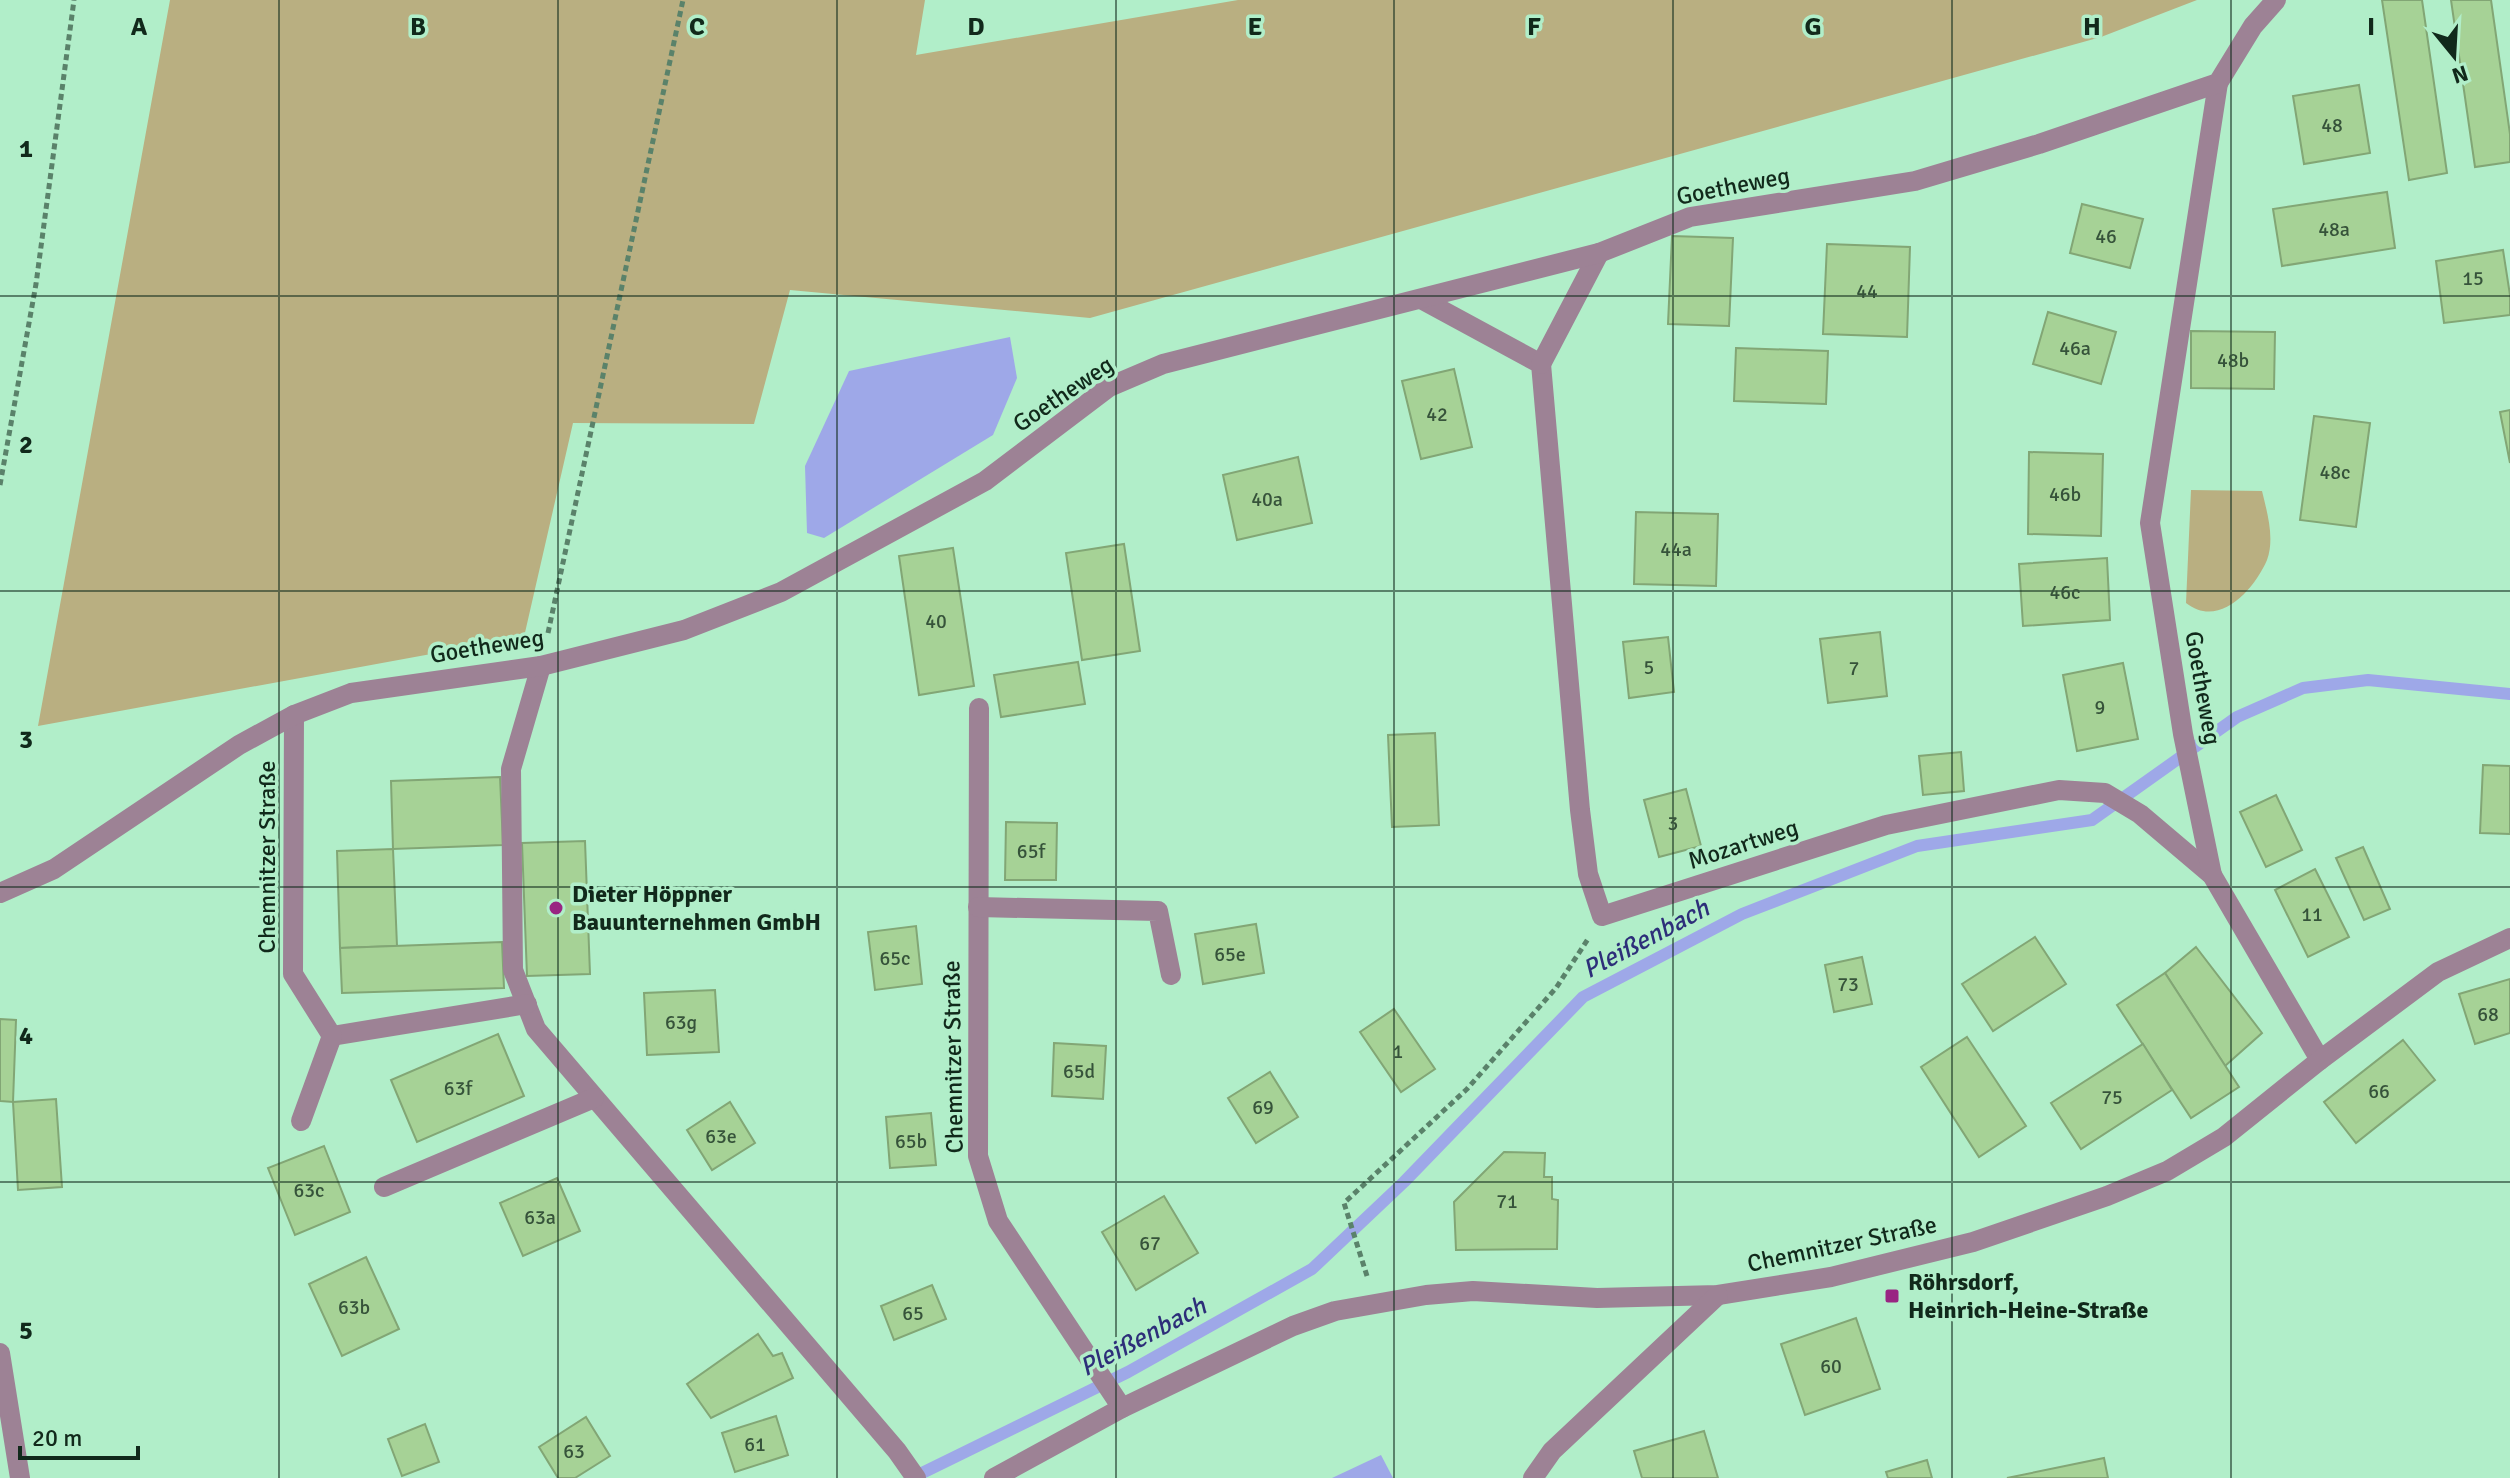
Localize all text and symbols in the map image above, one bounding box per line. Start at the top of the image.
text: A [131,11,148,43]
text: B [410,11,426,43]
text: C [689,11,705,43]
text: D [967,11,985,43]
text: E [1248,11,1262,43]
text: F [1527,11,1541,43]
text: G [1804,11,1822,43]
text: H [2083,11,2101,43]
text: I [2367,11,2375,43]
north arrow [2414,16,2494,96]
text: N [2449,59,2471,90]
house number: 48 [2321,113,2343,138]
text: 1 [19,133,33,165]
street label: Goetheweg [1674,160,1792,212]
house number: 48a [2318,217,2350,242]
house number: 46 [2095,224,2117,249]
house number: 15 [2462,266,2484,291]
house number: 44 [1856,279,1878,304]
house number: 46a [2059,336,2091,361]
house number: 48b [2217,348,2249,373]
street label: Goetheweg [1007,349,1119,439]
house number: 42 [1426,402,1448,427]
text: 2 [19,429,33,461]
house number: 48c [2319,460,2351,485]
house number: 46b [2049,482,2081,507]
house number: 40a [1251,487,1283,512]
house number: 44a [1660,537,1692,562]
house number: 46c [2049,580,2081,605]
house number: 40 [925,609,947,634]
street label: Goetheweg [428,622,546,670]
street label: Goetheweg [2178,629,2228,747]
house number: 5 [1644,655,1654,680]
house number: 7 [1849,656,1859,681]
house number: 9 [2095,695,2105,720]
text: 3 [19,724,33,756]
street label: Chemnitzer Straße [252,760,282,954]
house number: 3 [1668,811,1678,836]
street label: Mozartweg [1684,812,1802,876]
house number: 65f [1017,839,1046,864]
place label: Dieter Höppner Bauunternehmen GmbH [572,879,821,937]
water label: Pleißenbach [1577,892,1716,986]
marker: Dieter Höppner Bauunternehmen GmbH [547,899,565,917]
house number: 11 [2301,902,2323,927]
house number: 65e [1214,942,1246,967]
house number: 65c [879,946,911,971]
street label: Chemnitzer Straße [936,960,970,1154]
house number: 73 [1837,972,1859,997]
house number: 68 [2477,1002,2499,1027]
house number: 63g [665,1010,697,1035]
text: 4 [19,1020,33,1052]
house number: 1 [1393,1039,1403,1064]
house number: 65d [1063,1059,1095,1084]
house number: 63f [444,1076,473,1101]
house number: 66 [2368,1079,2390,1104]
house number: 75 [2101,1085,2123,1110]
house number: 69 [1252,1095,1274,1120]
house number: 63e [705,1124,737,1149]
house number: 65b [895,1129,927,1154]
house number: 63c [293,1178,325,1203]
house number: 71 [1496,1189,1518,1214]
house number: 63a [524,1205,556,1230]
street label: Chemnitzer Straße [1744,1209,1940,1279]
house number: 67 [1139,1231,1161,1256]
place label: Röhrsdorf, Heinrich-Heine-Straße [1908,1267,2149,1325]
marker: Röhrsdorf, Heinrich-Heine-Straße [1883,1287,1901,1305]
water label: Pleißenbach [1074,1290,1213,1384]
house number: 63b [338,1295,370,1320]
house number: 65 [902,1301,924,1326]
text: 5 [19,1315,33,1347]
house number: 60 [1820,1354,1842,1379]
scale bar [20,1410,138,1460]
text: 20 m [32,1423,82,1453]
house number: 61 [744,1432,766,1457]
house number: 63 [563,1439,585,1464]

